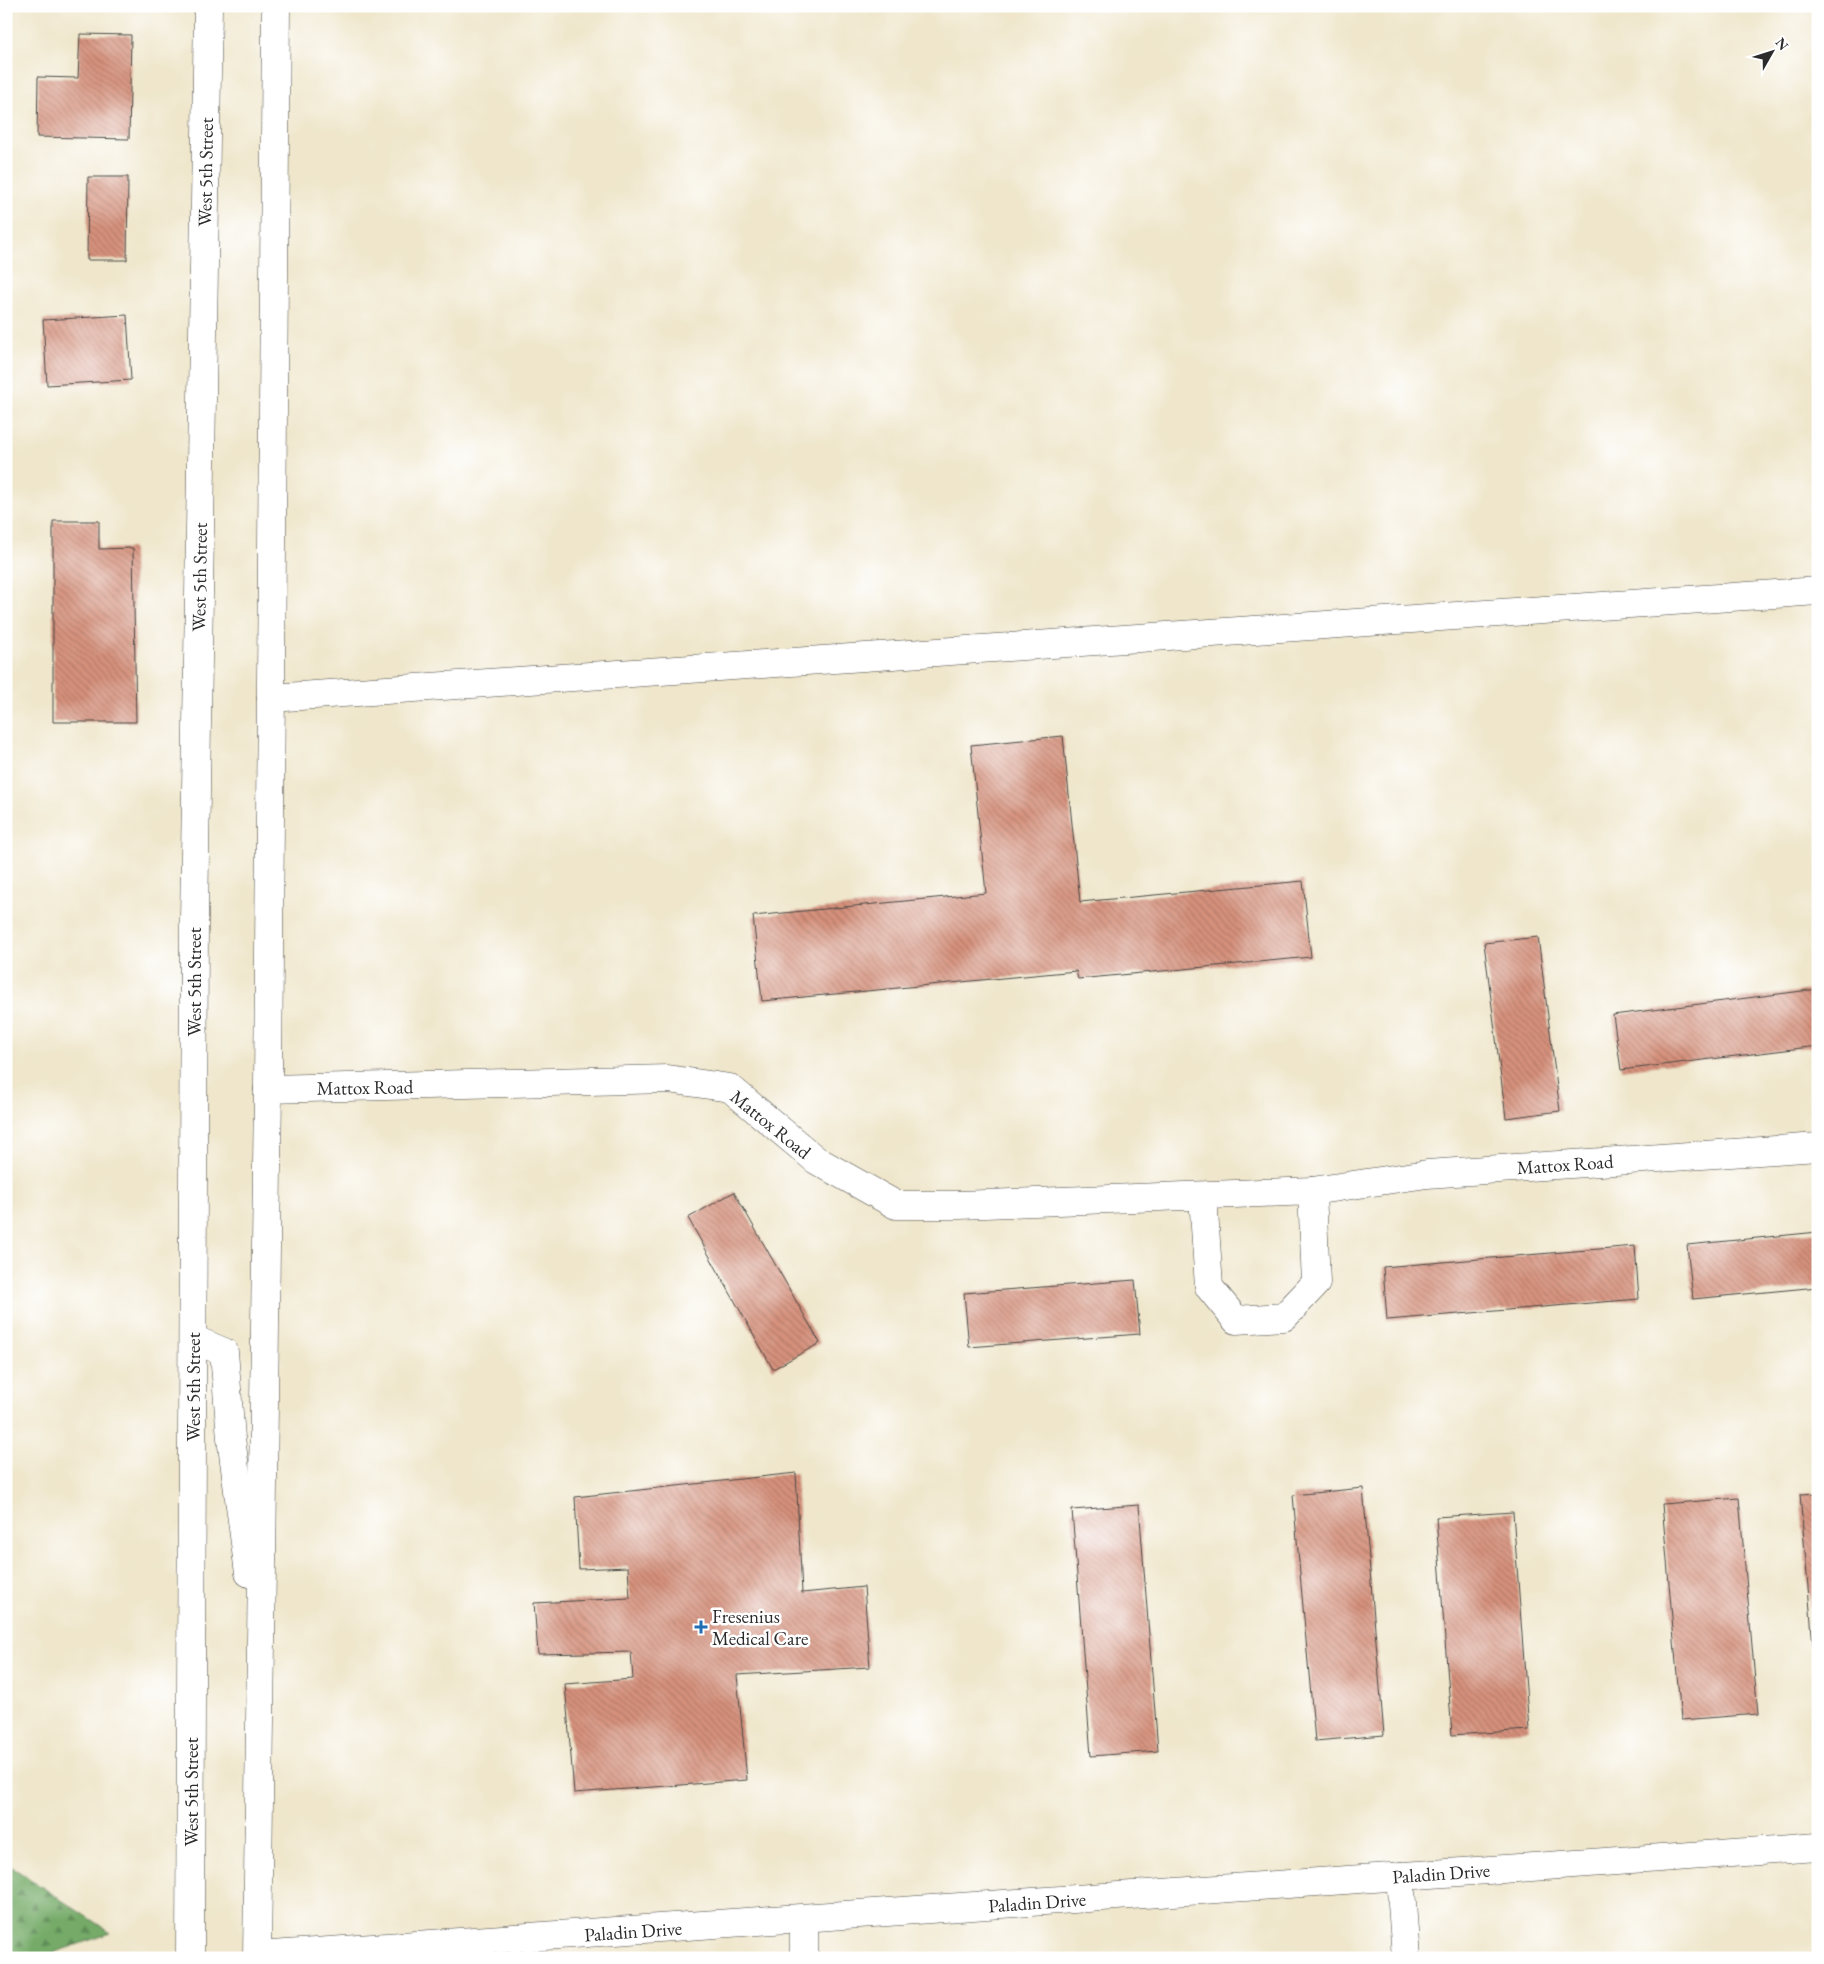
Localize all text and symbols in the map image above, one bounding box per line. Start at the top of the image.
north arrow [1746,28,1796,78]
text: N [1772,34,1793,54]
street label: West 5th Street [192,117,219,227]
street label: West 5th Street [186,522,213,632]
street label: West 5th Street [182,927,207,1037]
street label: Mattox Road [316,1074,414,1101]
street label: Mattox Road [725,1084,816,1165]
street label: Mattox Road [1516,1149,1615,1180]
street label: West 5th Street [181,1332,206,1442]
place label: Fresenius Medical Care [712,1604,808,1651]
marker: Fresenius Medical Care [694,1620,708,1634]
street label: West 5th Street [179,1737,204,1847]
street label: Paladin Drive [1391,1858,1491,1889]
street label: Paladin Drive [987,1887,1087,1918]
street label: Paladin Drive [583,1916,683,1947]

